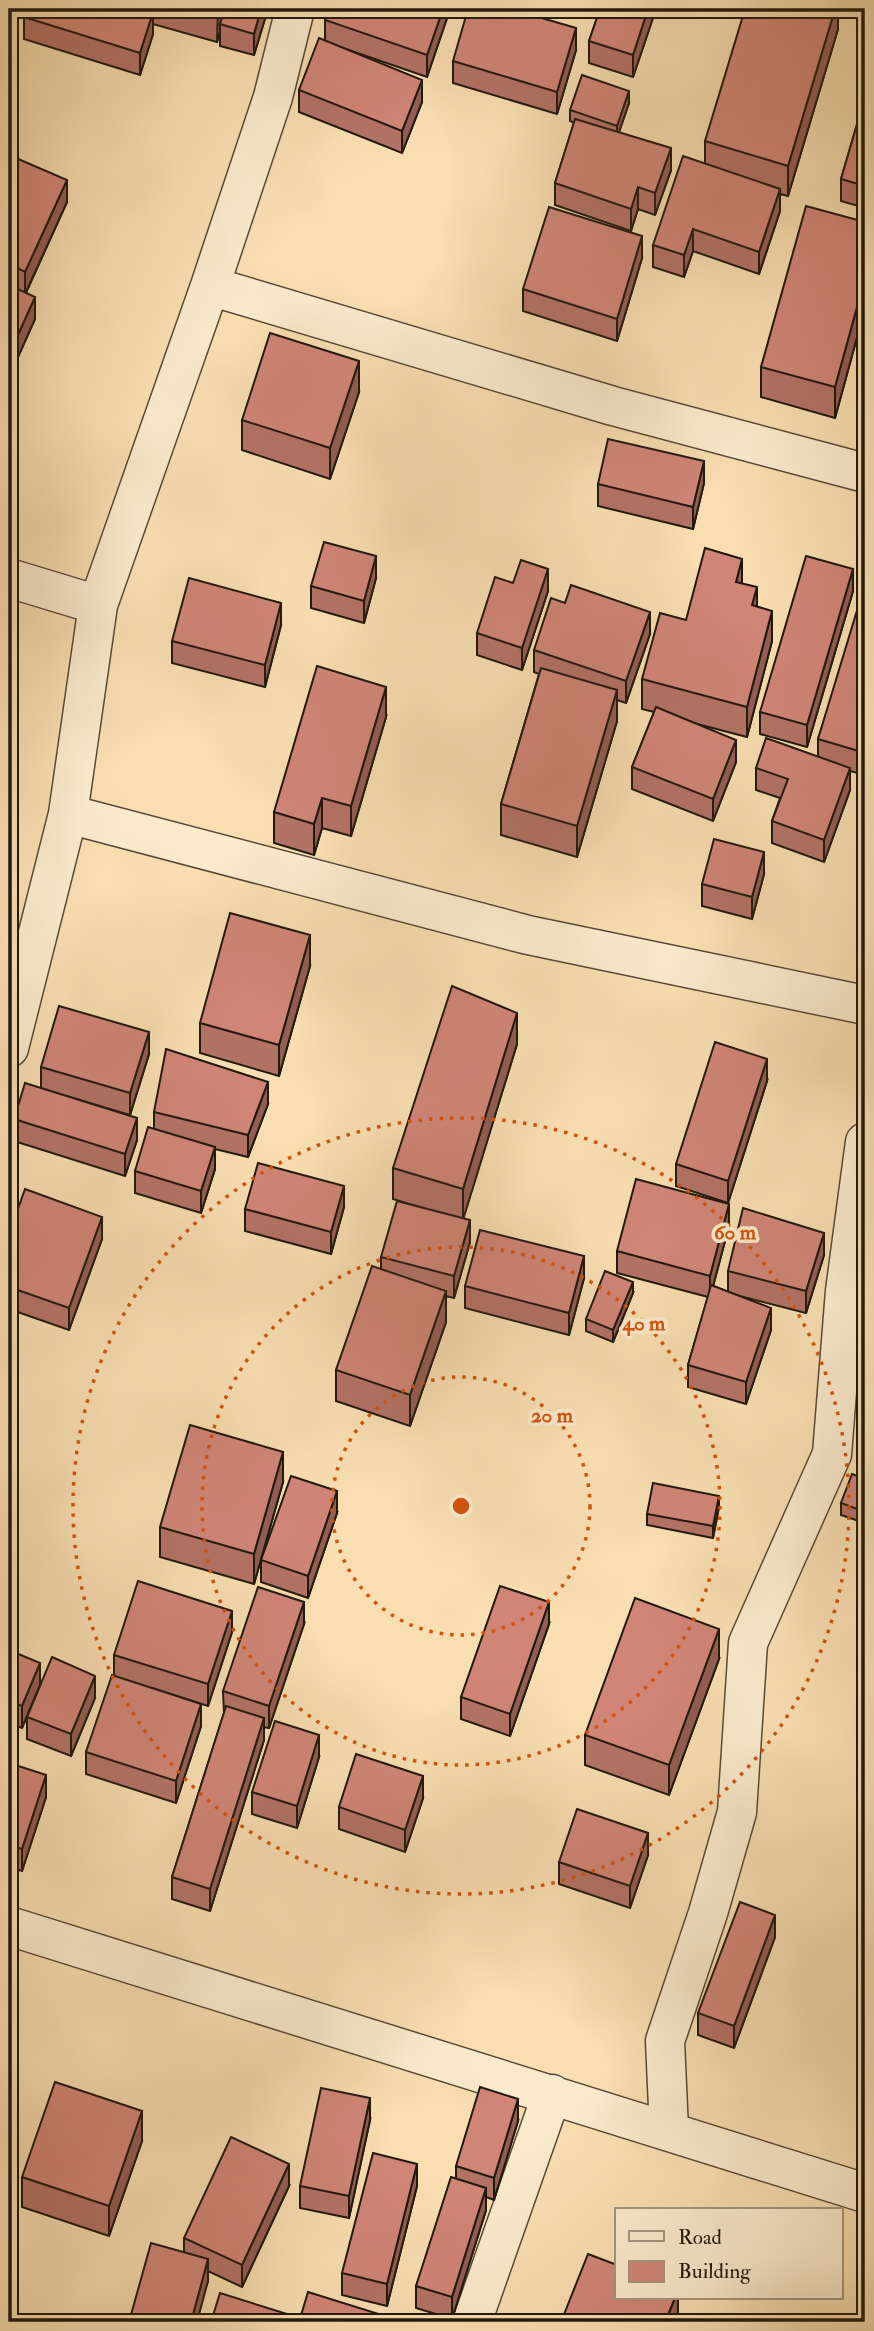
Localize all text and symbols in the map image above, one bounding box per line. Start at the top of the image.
text: 60 m [714,1219,757,1246]
text: 40 m [622,1310,666,1337]
text: 20 m [531,1402,574,1429]
centre of rings [449,1494,473,1518]
legend [615,2208,842,2300]
text: Road [678,2224,723,2251]
text: Building [678,2258,751,2285]

